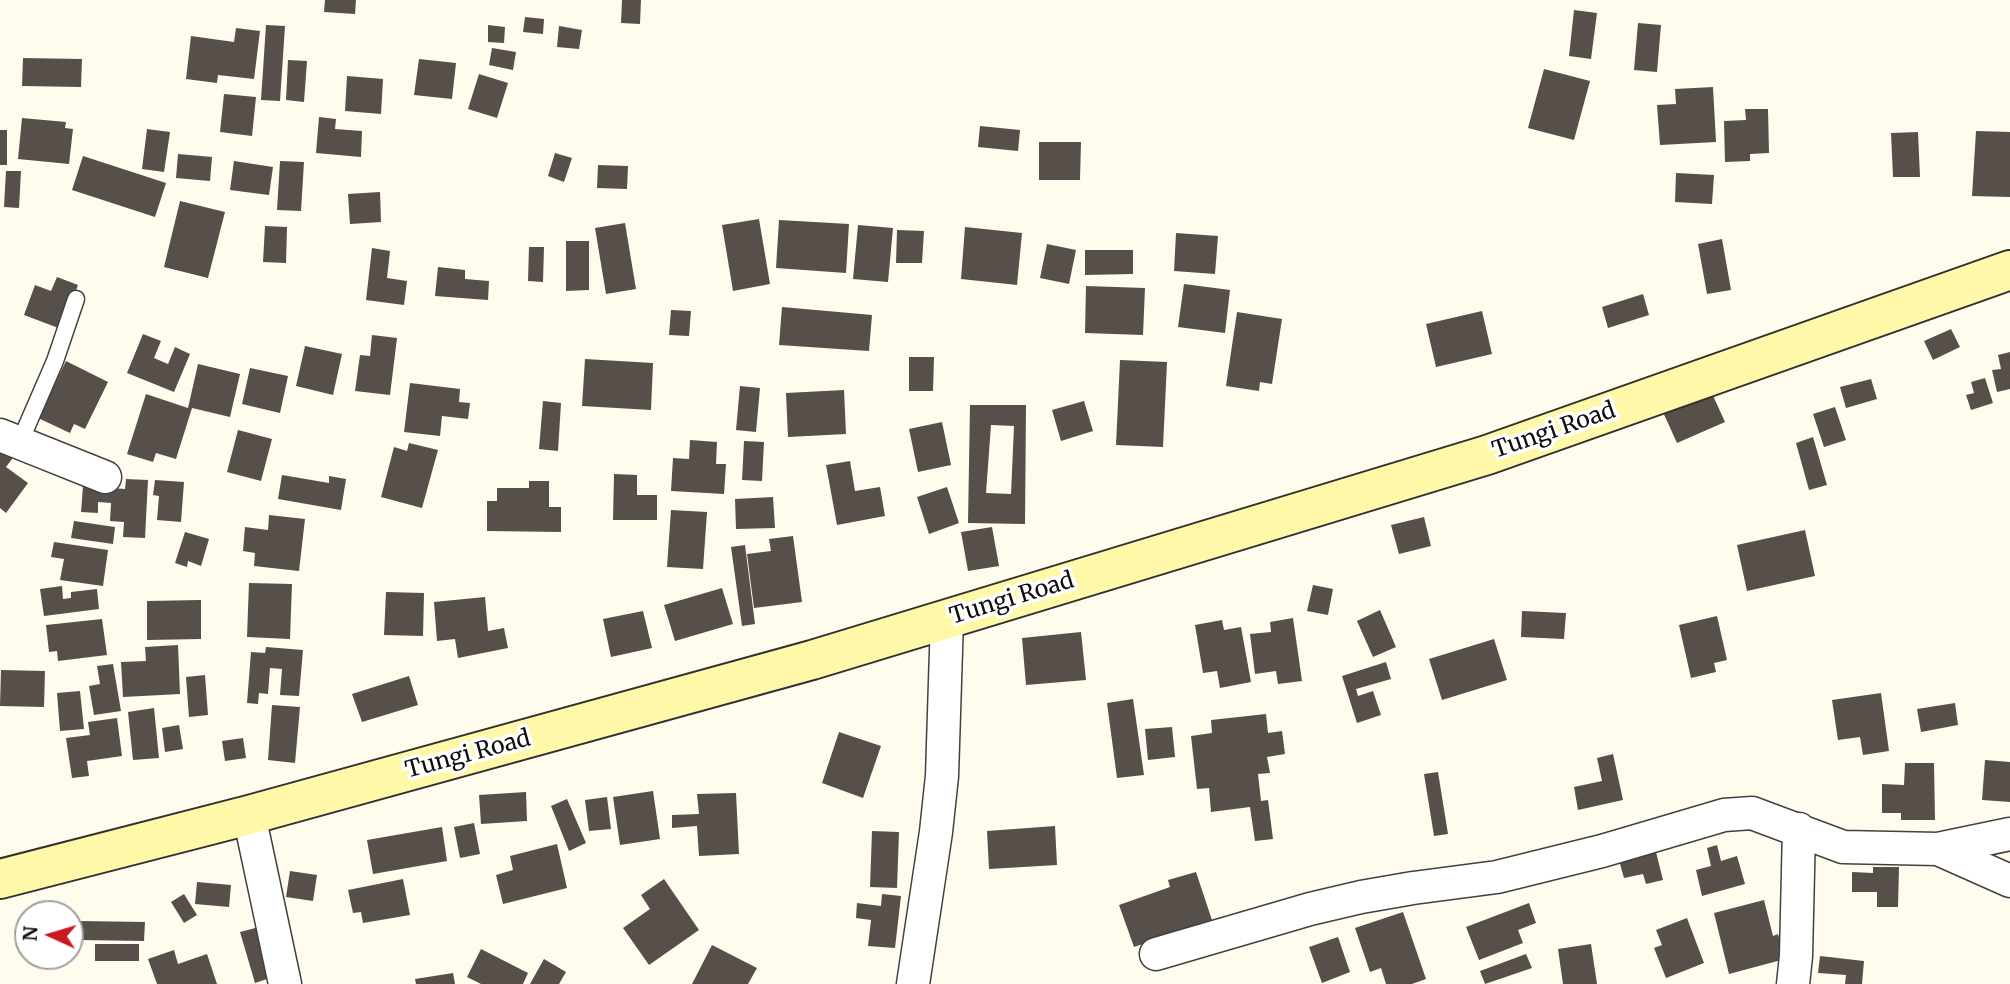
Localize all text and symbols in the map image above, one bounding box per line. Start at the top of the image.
street label: Tungi Road [1489,397,1619,465]
street label: Tungi Road [947,567,1077,631]
street label: Tungi Road [403,725,533,785]
north arrow [14,900,84,970]
text: N [18,925,43,942]

